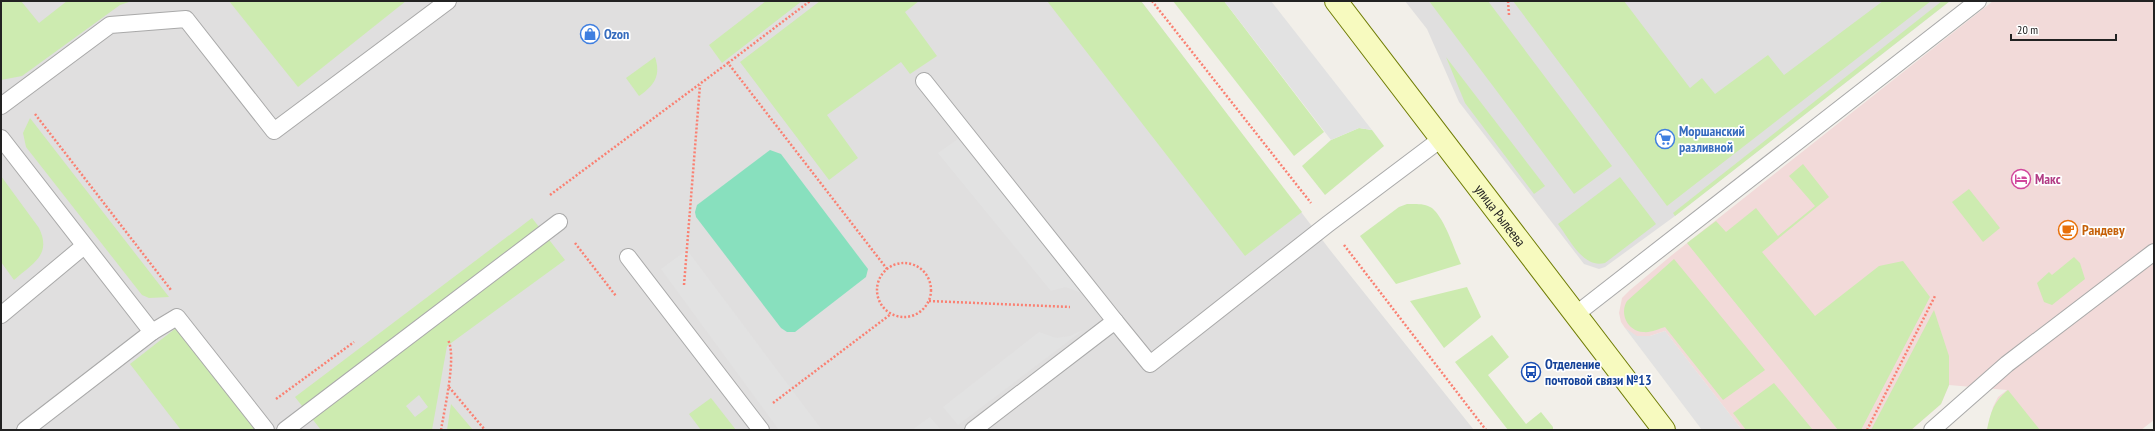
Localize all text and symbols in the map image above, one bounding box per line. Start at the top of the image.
scale bar [2011,16,2116,42]
text: 20 m [2017,22,2038,37]
shop icon: Ozon [579,23,601,45]
place label: Ozon [604,25,629,43]
place label: Моршанский разливной [1679,122,1745,156]
supermarket icon: Моршанский разливной [1654,128,1676,150]
hotel icon: Макс [2010,168,2032,190]
place label: Макс [2035,170,2061,188]
street label: улица Рылеева [1470,181,1530,250]
cafe icon: Рандеву [2057,219,2079,241]
place label: Рандеву [2082,221,2125,239]
place label: Отделение почтовой связи №13 [1545,355,1652,389]
bus stop icon: Отделение почтовой связи №13 [1520,361,1542,383]

